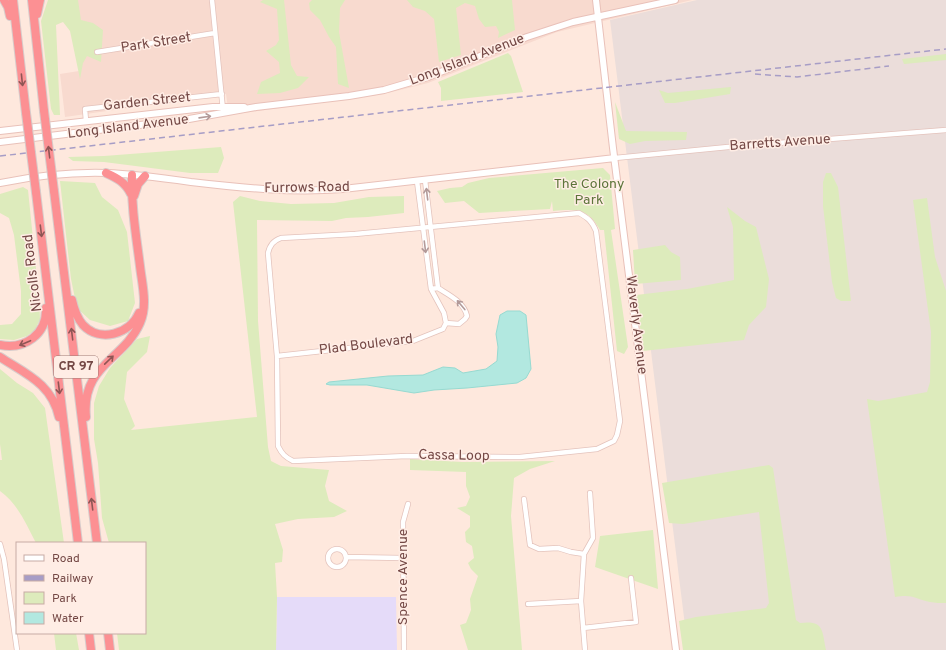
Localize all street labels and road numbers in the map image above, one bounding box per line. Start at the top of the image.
street label: Park Street [120,29,192,57]
street label: Long Island Avenue [407,30,527,90]
street label: Garden Street [103,89,191,115]
street label: Long Island Avenue [67,111,189,143]
street label: Barretts Avenue [729,131,831,155]
street label: Furrows Road [264,179,350,197]
street label: Nicolls Road [20,233,46,313]
street label: Waverly Avenue [622,275,650,375]
street label: Plad Boulevard [318,331,414,359]
road number: CR 97 [54,356,98,378]
street label: Cassa Loop [418,447,490,465]
street label: Spence Avenue [395,529,412,625]

